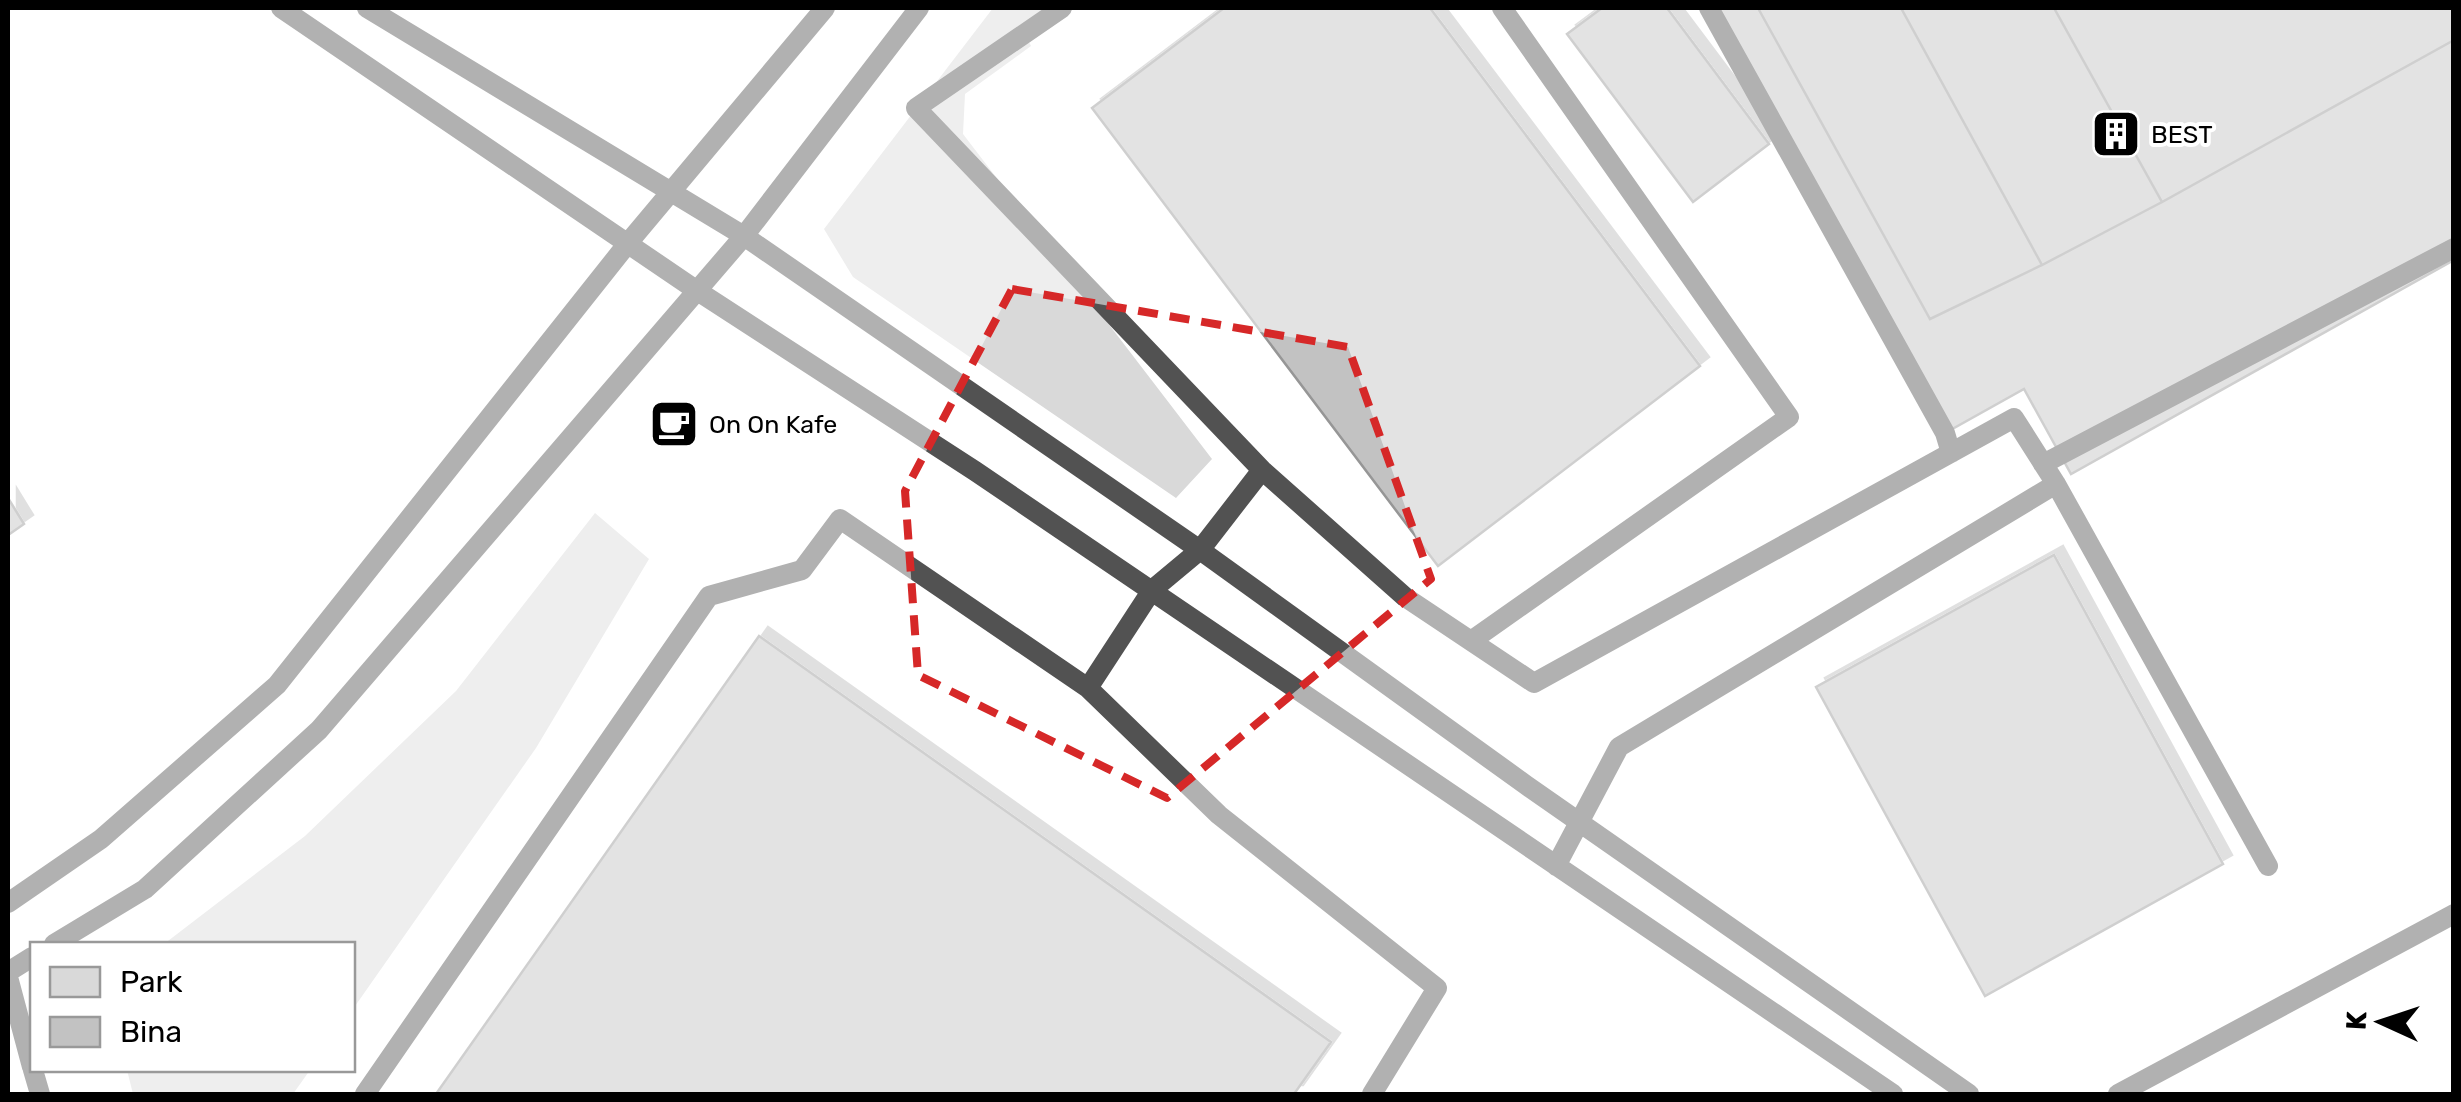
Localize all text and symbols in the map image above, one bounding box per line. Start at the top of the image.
building icon: BEST [2090,108,2142,160]
place label: BEST [2151,120,2213,149]
cafe icon: On On Kafe [648,398,700,450]
place label: On On Kafe [709,410,837,439]
legend [30,942,355,1072]
text: Park [120,964,183,1000]
north arrow [2331,972,2431,1072]
text: K [2340,1010,2374,1031]
text: Bina [120,1014,182,1050]

